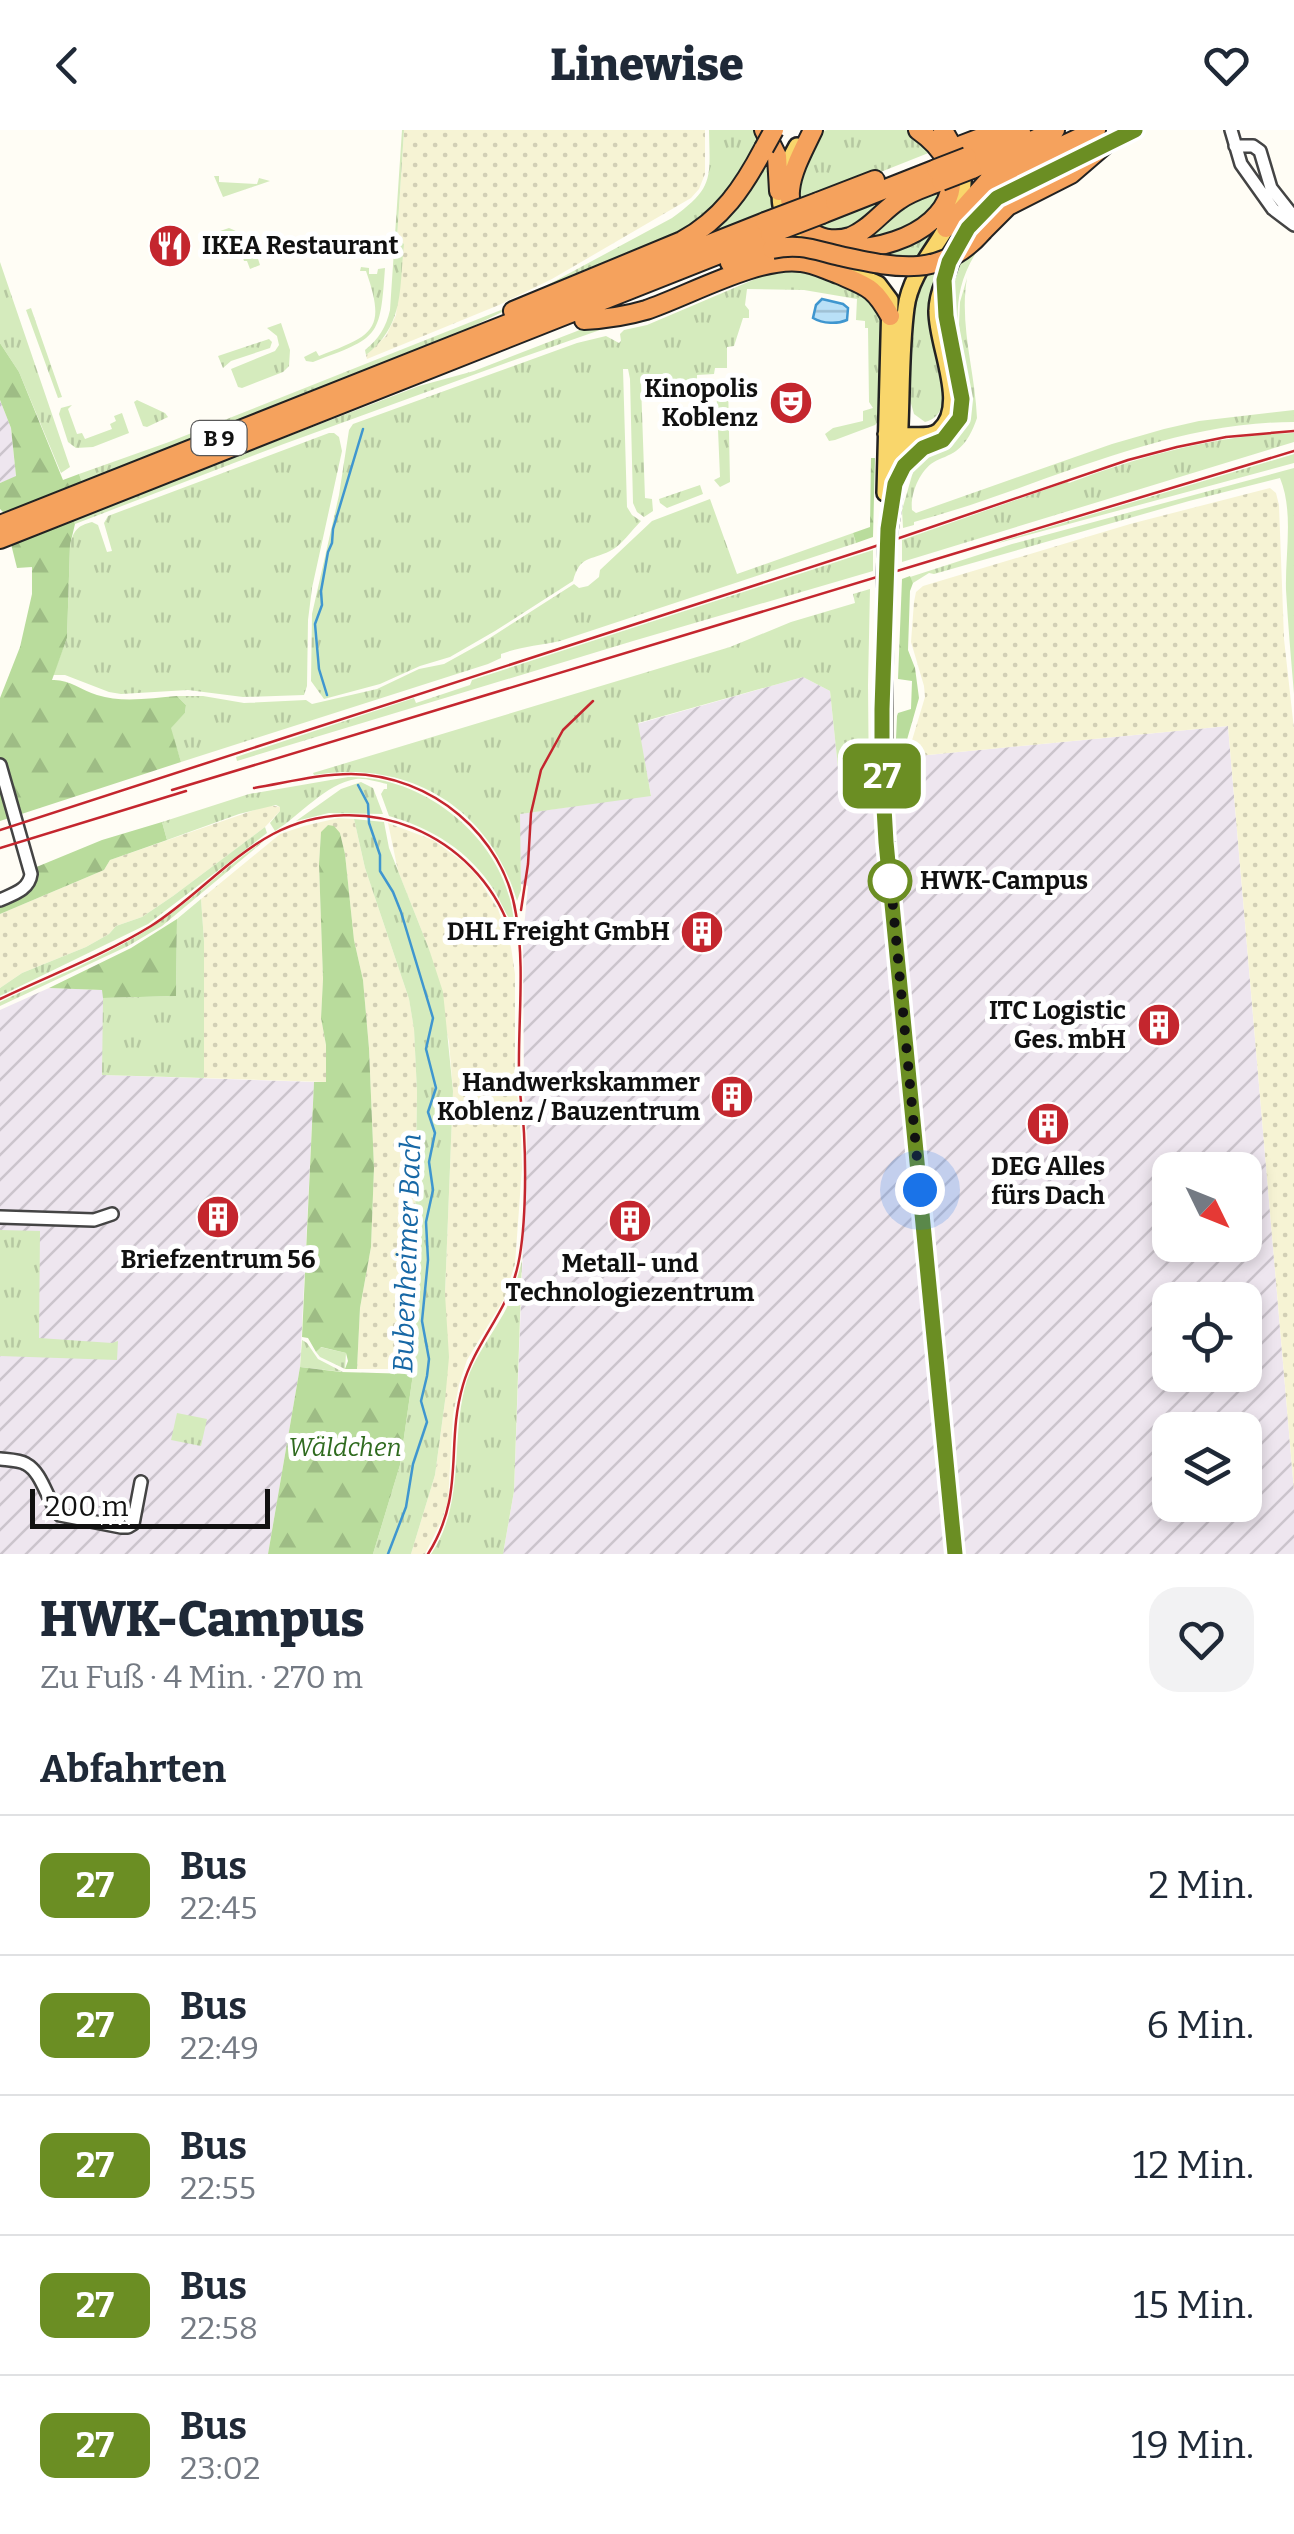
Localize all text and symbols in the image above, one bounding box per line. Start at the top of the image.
icon: back [40,38,95,93]
text: Linewise [550,38,744,92]
icon: heart [1199,38,1254,93]
restaurant icon: IKEA Restaurant [147,223,193,269]
place label: IKEA Restaurant [202,231,399,261]
place label: Kinopolis Koblenz [644,374,758,433]
theatre icon: Kinopolis Koblenz [768,380,814,426]
road number: B 9 [192,421,246,455]
line badge: 27 [837,744,927,808]
text: 27 [863,755,901,797]
marker: HWK-Campus [869,860,911,902]
place label: HWK-Campus [920,866,1088,896]
building icon: DHL Freight GmbH [679,909,725,955]
place label: DHL Freight GmbH [447,917,670,947]
place label: ITC Logistic Ges. mbH [989,996,1126,1055]
building icon: ITC Logistic Ges. mbH [1136,1002,1182,1048]
place label: Handwerkskammer Koblenz / Bauzentrum [437,1068,700,1127]
building icon: Handwerkskammer Koblenz / Bauzentrum [709,1074,755,1120]
building icon: DEG Alles fürs Dach [1025,1101,1071,1147]
water label: Bubenheimer Bach [386,1133,428,1373]
place label: DEG Alles fürs Dach [991,1152,1105,1211]
north arrow [1152,1152,1262,1262]
map controls [1152,1152,1262,1522]
your location [895,1165,945,1215]
building icon: Briefzentrum 56 [195,1194,241,1240]
building icon: Metall- und Technologiezentrum [607,1198,653,1244]
place label: Briefzentrum 56 [120,1245,316,1275]
place label: Metall- und Technologiezentrum [506,1249,755,1308]
button: locate [1152,1282,1262,1392]
button: layers [1152,1412,1262,1522]
park label: Wäldchen [288,1433,402,1463]
scale bar [30,1484,270,1528]
text: 200 m [45,1490,128,1523]
button: heart [1149,1587,1254,1692]
text: HWK-Campus [40,1591,365,1649]
text: Zu Fuß · 4 Min. · 270 m [40,1658,363,1696]
text: Abfahrten [40,1746,226,1792]
text: Bus [180,1843,247,1889]
text: 2 Min. [1148,1862,1254,1908]
text: 27 [76,1864,114,1906]
text: 22:45 [180,1889,257,1927]
text: Bus [180,1983,247,2029]
text: 6 Min. [1147,2002,1254,2048]
text: 27 [76,2004,114,2046]
text: 22:49 [180,2029,259,2067]
text: Bus [180,2123,247,2169]
text: 12 Min. [1133,2142,1254,2188]
text: 27 [76,2144,114,2186]
text: 22:55 [180,2169,256,2207]
text: Bus [180,2263,247,2309]
text: 15 Min. [1133,2282,1254,2328]
text: 27 [76,2284,114,2326]
text: 22:58 [180,2309,258,2347]
text: Bus [180,2403,247,2449]
text: 19 Min. [1131,2422,1254,2468]
text: 27 [76,2424,114,2466]
text: 23:02 [180,2449,260,2487]

